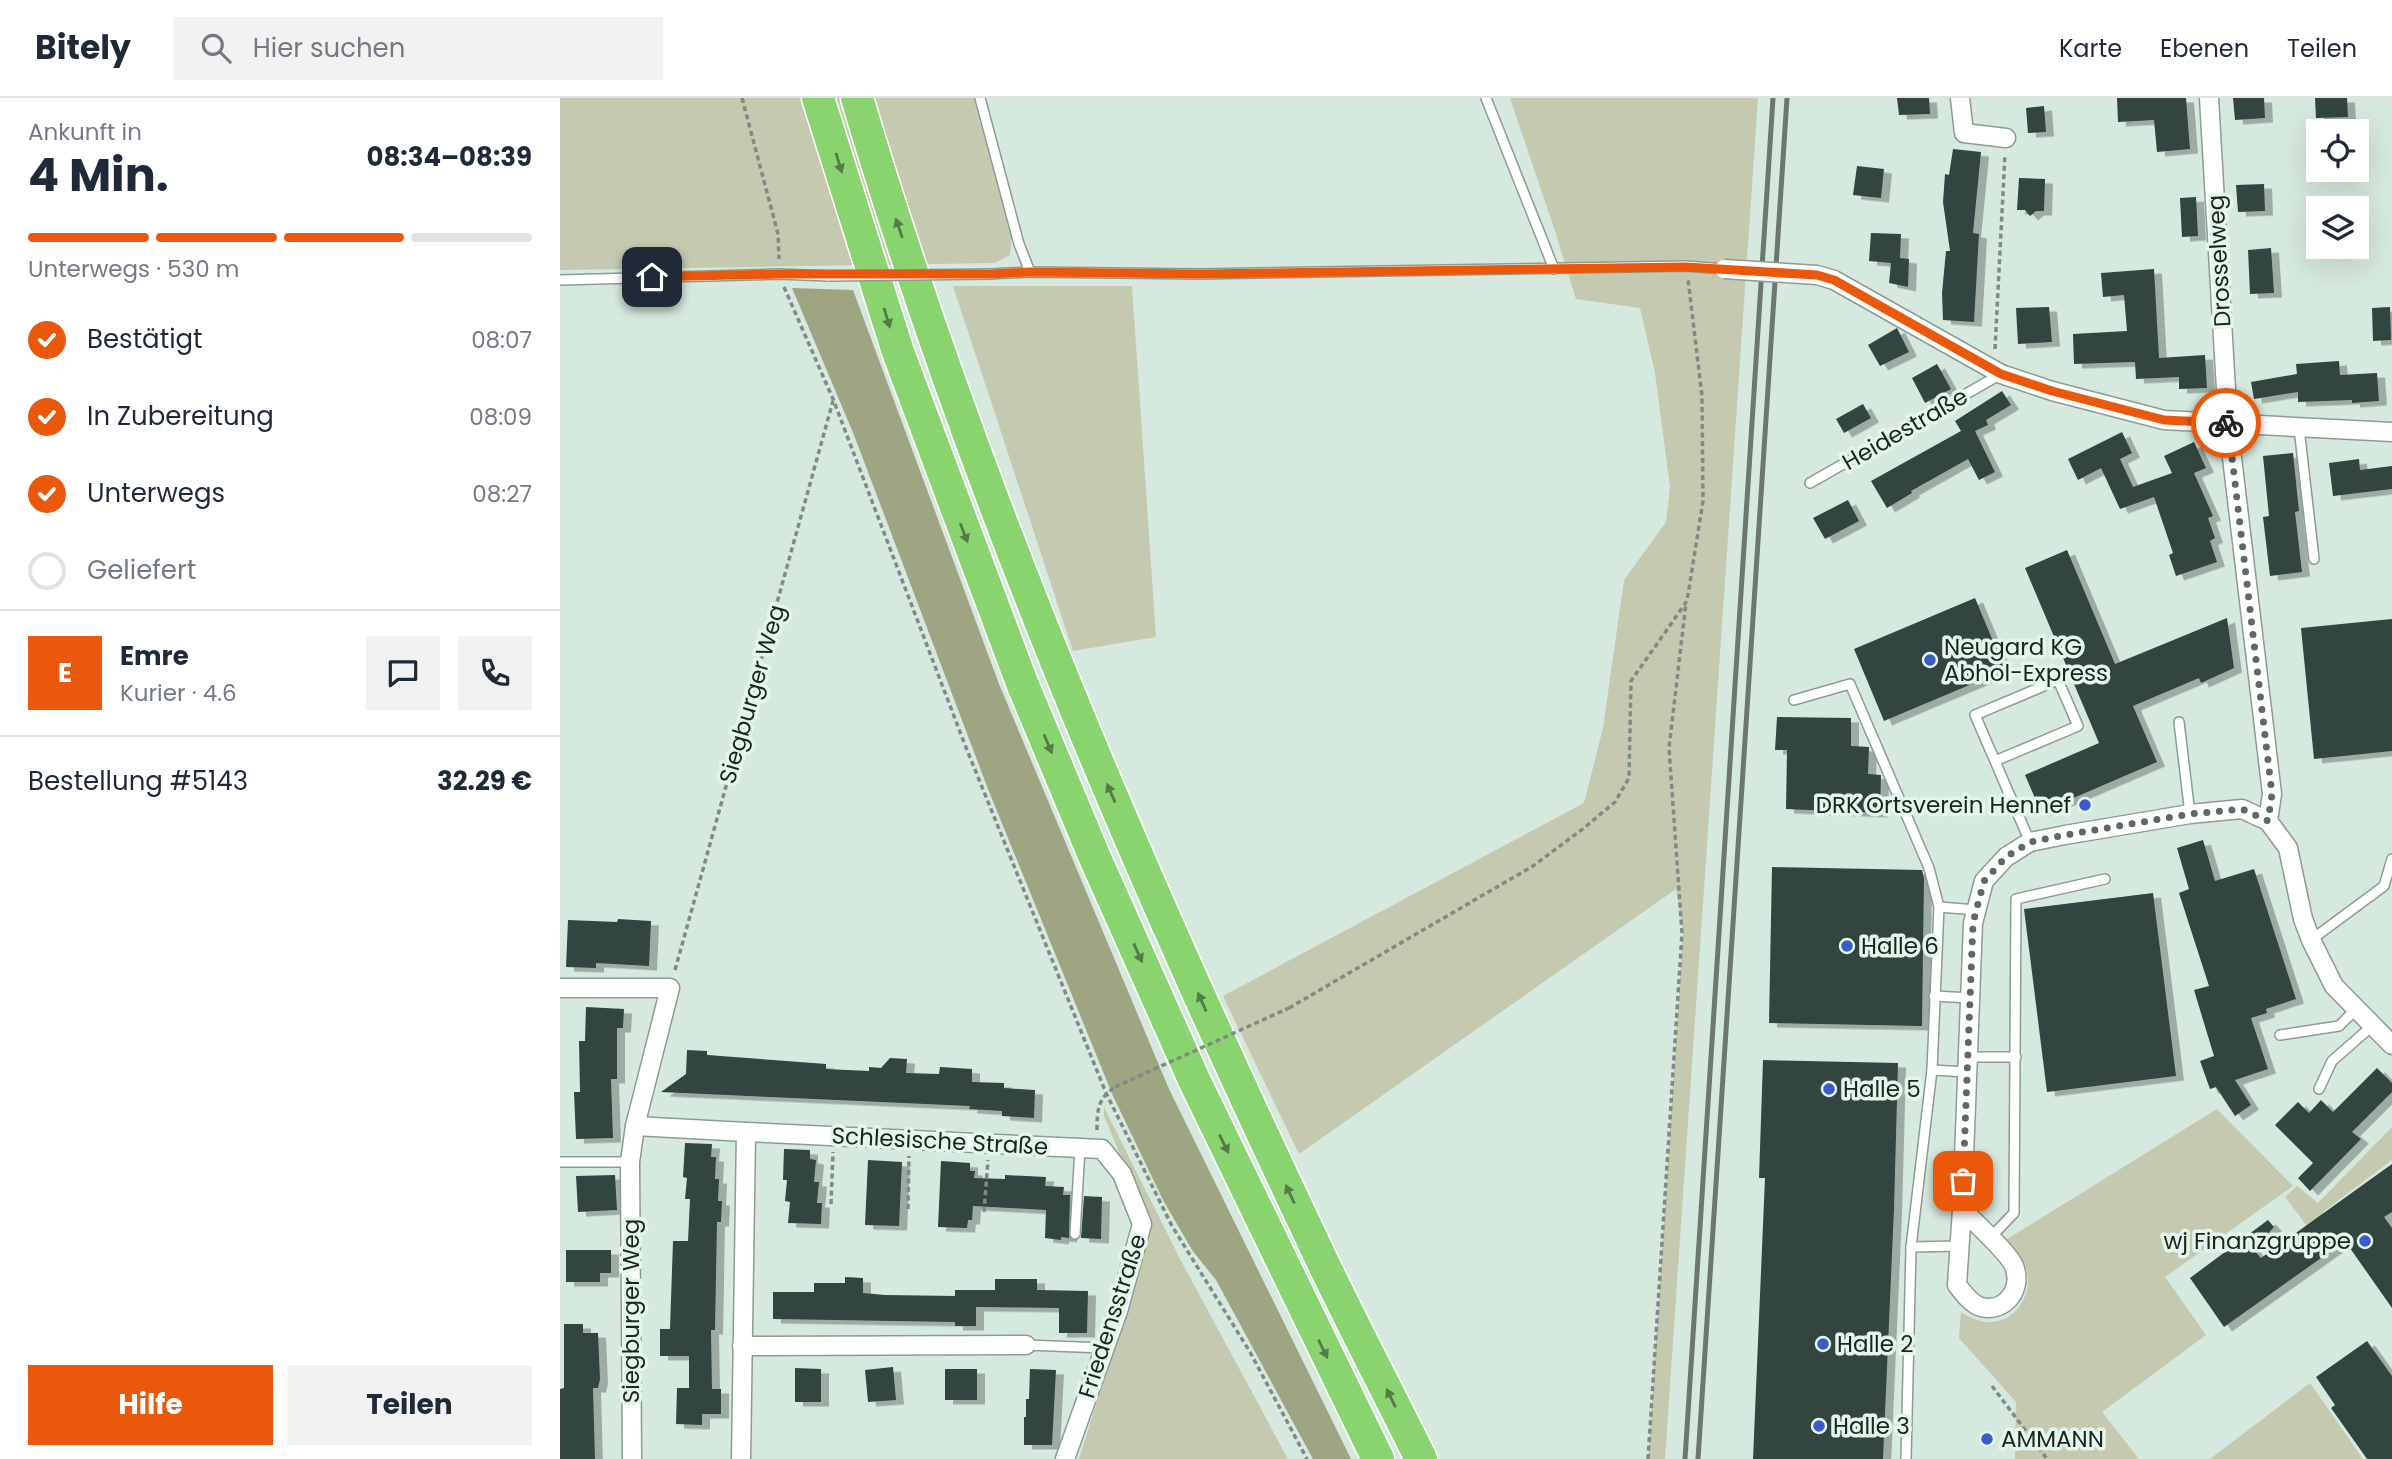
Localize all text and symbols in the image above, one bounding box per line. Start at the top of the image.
search box [173,17,663,80]
text: Bitely [35,24,131,71]
icon: search [197,29,235,67]
text: Hier suchen [253,30,405,66]
text: Karte [2059,32,2122,65]
text: Ebenen [2160,32,2249,65]
text: Teilen [2287,32,2357,65]
text: Ankunft in [28,116,142,148]
map controls [2306,119,2369,259]
button: locate [2306,119,2369,182]
text: 08:34–08:39 [367,139,532,175]
text: 4 Min. [28,143,169,207]
one-way arrow [834,153,844,174]
street label: Drosselweg [2200,194,2238,328]
button: layers [2306,196,2369,259]
one-way arrow [893,218,903,239]
pin [622,247,682,307]
text: Unterwegs · 530 m [28,253,240,285]
icon: home [633,258,671,296]
one-way arrow [883,308,893,329]
icon: check [28,321,66,359]
text: Bestätigt [87,321,203,357]
text: 08:07 [471,324,532,356]
street label: Heidestraße [1836,380,1974,478]
courier [2191,388,2261,458]
icon: check [28,398,66,436]
text: In Zubereitung [87,398,274,434]
text: 08:09 [469,401,532,433]
icon: bike [2207,404,2245,442]
icon: check [28,475,66,513]
text: Unterwegs [87,475,225,511]
text: 08:27 [472,478,532,510]
one-way arrow [959,522,970,543]
text: Geliefert [87,552,196,588]
street label: Siegburger Weg [711,601,793,787]
place label: Neugard KG Abhol-Express [1944,631,2108,689]
button: chat [366,636,440,710]
button: phone [458,636,532,710]
text: Emre [120,638,189,674]
marker: Neugard KG Abhol-Express [1922,652,1938,668]
text: E [58,655,72,691]
text: Kurier · 4.6 [120,677,237,709]
one-way arrow [1042,734,1053,755]
text: Bestellung #5143 [28,763,248,799]
text: 32.29 € [437,763,532,799]
one-way arrow [1105,783,1116,804]
place label: DRK Ortsverein Hennef [1816,789,2071,821]
marker: DRK Ortsverein Hennef [2077,797,2093,813]
place label: Halle 6 [1861,930,1939,962]
marker: Halle 6 [1839,938,1855,954]
one-way arrow [1132,943,1144,963]
one-way arrow [1196,991,1207,1012]
place label: Halle 5 [1843,1073,1921,1105]
marker: Halle 5 [1821,1081,1837,1097]
street label: Schlesische Straße [831,1119,1049,1163]
one-way arrow [1219,1134,1230,1154]
pin [1933,1151,1993,1211]
icon: bag [1944,1162,1982,1200]
one-way arrow [1284,1184,1296,1204]
street label: Siegburger Weg [615,1219,647,1403]
place label: wj Finanzgruppe [2163,1225,2351,1257]
street label: Friedensstraße [1070,1230,1154,1402]
marker: wj Finanzgruppe [2357,1233,2373,1249]
place label: Halle 2 [1837,1328,1913,1360]
marker: Halle 2 [1815,1336,1831,1352]
one-way arrow [1317,1339,1329,1359]
button: Hilfe [28,1365,273,1445]
button: Teilen [287,1365,532,1445]
one-way arrow [1385,1388,1396,1408]
place label: Halle 3 [1833,1410,1910,1442]
marker: Halle 3 [1811,1418,1827,1434]
place label: AMMANN [2001,1423,2104,1455]
marker: AMMANN [1979,1431,1995,1447]

